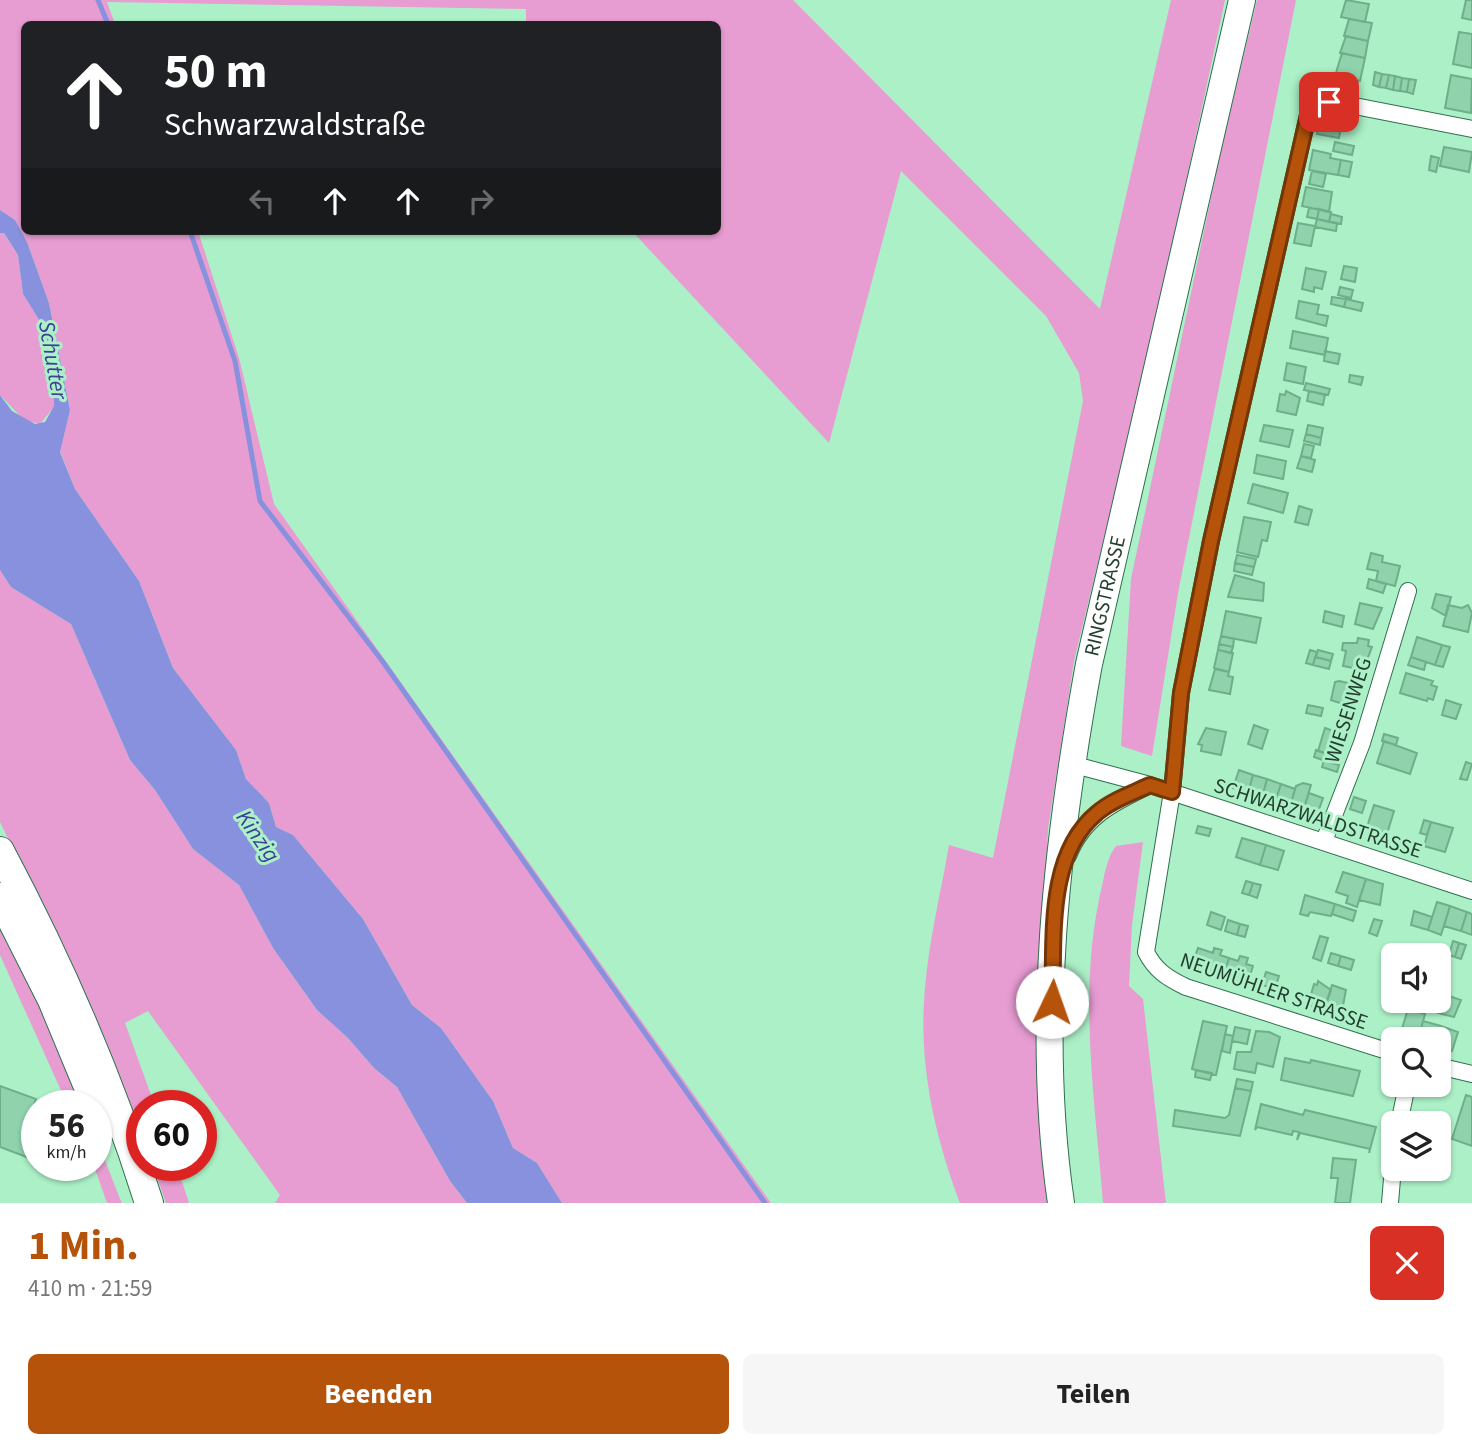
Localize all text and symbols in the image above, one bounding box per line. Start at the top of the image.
text: 50 m [164,37,268,107]
icon: ahead [49,49,140,140]
pin [1299,72,1359,132]
icon: arrive [1310,83,1348,121]
text: Schwarzwaldstraße [164,102,426,148]
icon: left [243,182,281,220]
icon: ahead [316,182,354,220]
icon: ahead [389,182,427,220]
icon: right [462,182,500,220]
water label: Schutter [30,318,76,403]
street label: RINGSTRASSE [1076,533,1133,659]
street label: WIESENWEG [1317,653,1379,767]
street label: SCHWARZWALDSTRASSE [1210,770,1426,866]
water label: Kinzig [228,803,288,869]
map controls [1381,943,1451,1181]
button: sound [1381,943,1451,1013]
street label: NEUMÜHLER STRASSE [1176,945,1372,1037]
position arrow [1015,965,1089,1039]
button: search [1381,1027,1451,1097]
speed limit sign: 60 [126,1090,217,1181]
text: 56 [48,1101,85,1151]
button: layers [1381,1111,1451,1181]
text: km/h [47,1140,86,1165]
text: 1 Min. [28,1216,139,1276]
button: close [1370,1226,1444,1300]
text: 410 m · 21:59 [28,1272,152,1305]
button: Beenden [28,1354,729,1434]
button: Teilen [743,1354,1444,1434]

